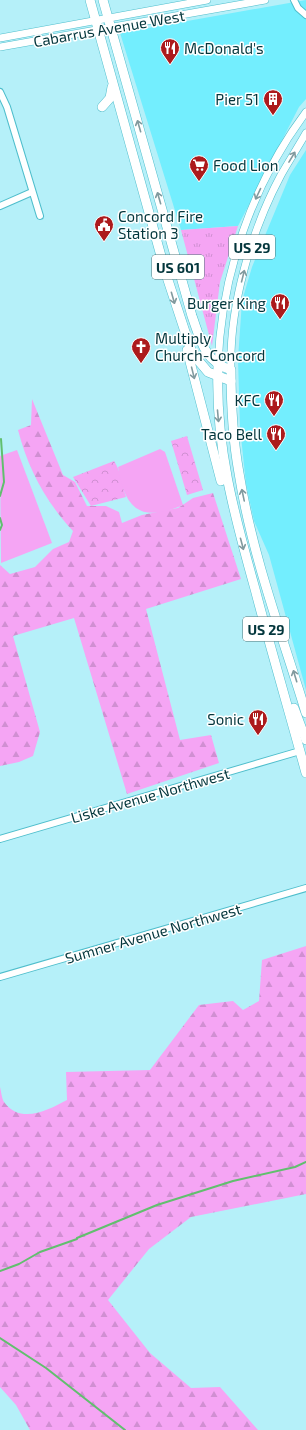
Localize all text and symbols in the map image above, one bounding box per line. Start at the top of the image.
street label: Cabarrus Avenue West [32,6,186,50]
restaurant icon: McDonald's [159,37,181,65]
place label: McDonald's [184,39,264,57]
building icon: Pier 51 [262,88,284,116]
place label: Pier 51 [215,90,259,108]
one-way arrow [135,120,142,133]
one-way arrow [288,152,296,163]
supermarket icon: Food Lion [188,154,210,182]
place label: Food Lion [213,156,279,174]
one-way arrow [254,187,261,199]
one-way arrow [155,192,162,205]
place label: Concord Fire Station 3 [118,207,203,242]
public building icon: Concord Fire Station 3 [93,214,115,242]
road number: US 29 [229,235,275,259]
road number: US 601 [152,255,204,279]
one-way arrow [240,270,247,283]
one-way arrow [170,291,177,304]
restaurant icon: Burger King [269,292,291,320]
place label: Burger King [187,294,267,312]
place label: Multiply Church-Concord [155,329,265,364]
church icon: Multiply Church-Concord [130,336,152,364]
one-way arrow [190,366,197,379]
restaurant icon: KFC [263,389,285,417]
place label: KFC [235,391,260,409]
one-way arrow [214,409,222,422]
restaurant icon: Taco Bell [265,423,287,451]
place label: Taco Bell [201,425,263,443]
one-way arrow [239,489,247,502]
one-way arrow [239,537,246,550]
road number: US 29 [243,617,289,641]
one-way arrow [291,670,298,683]
restaurant icon: Sonic [247,708,269,736]
place label: Sonic [207,710,244,728]
street label: Liske Avenue Northwest [69,764,232,826]
street label: Sumner Avenue Northwest [63,899,243,967]

